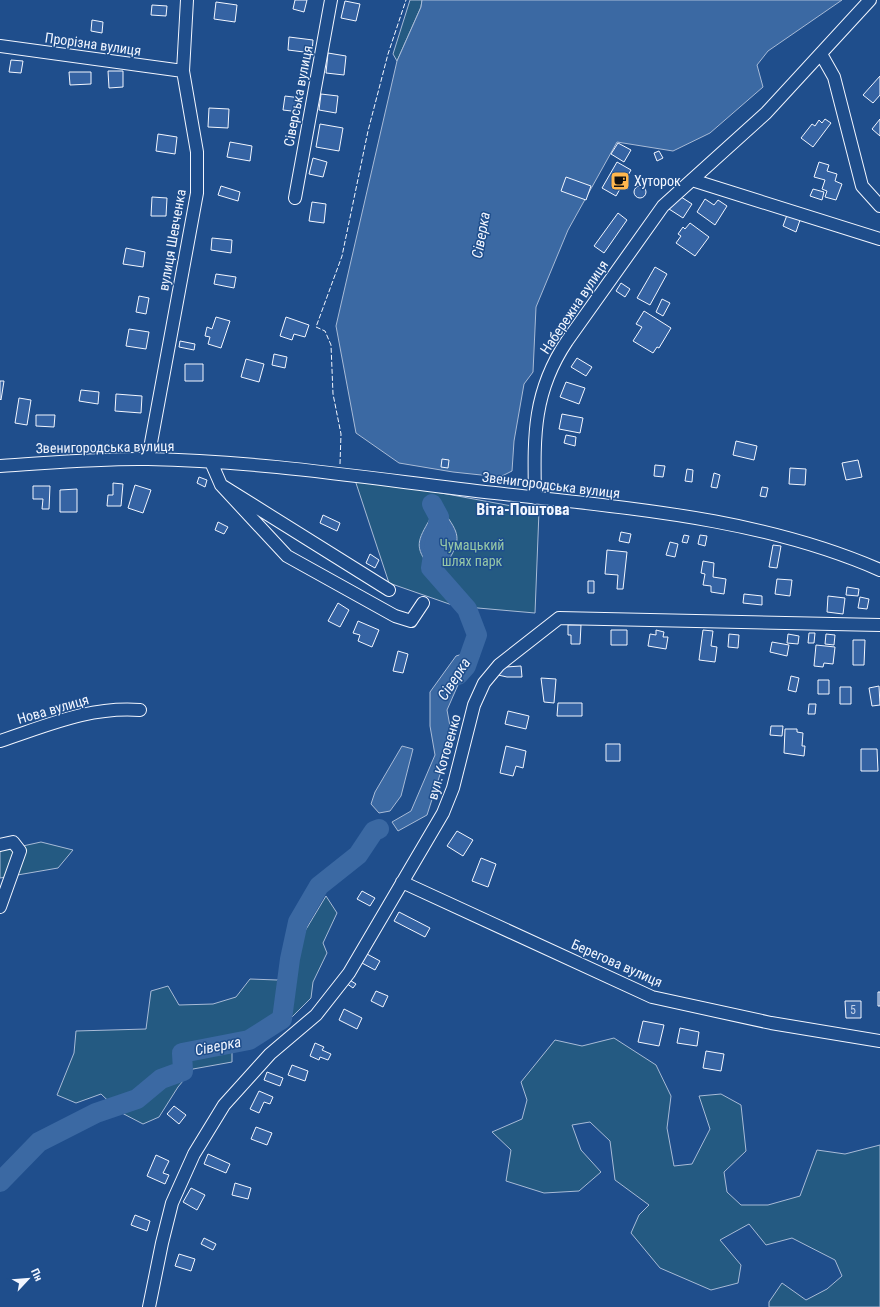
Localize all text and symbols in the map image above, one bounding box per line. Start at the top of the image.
street label: Прорізна вулиця [44,29,142,59]
street label: Сіверська вулиця [280,44,316,148]
cafe icon: Хуторок [609,170,631,192]
place label: Хуторок [634,173,681,189]
street label: вулиця Шевченка [155,188,189,292]
water label: Сіверка [468,210,494,260]
street label: Набережна вулиця [537,257,611,357]
street label: Звенигородська вулиця [35,438,175,456]
street label: Звенигородська вулиця [481,469,621,501]
district label: Віта-Поштова [476,500,570,519]
park label: Чумацький шлях парк [439,537,505,569]
water label: Сіверка [434,654,474,704]
street label: Нова вулиця [15,691,91,727]
street label: вул. Котовенко [424,712,464,802]
street label: Берегова вулиця [569,936,665,990]
house number: 5 [850,1003,856,1017]
water label: Сіверка [193,1033,243,1059]
north arrow [8,1259,48,1299]
text: Пн [28,1266,45,1283]

